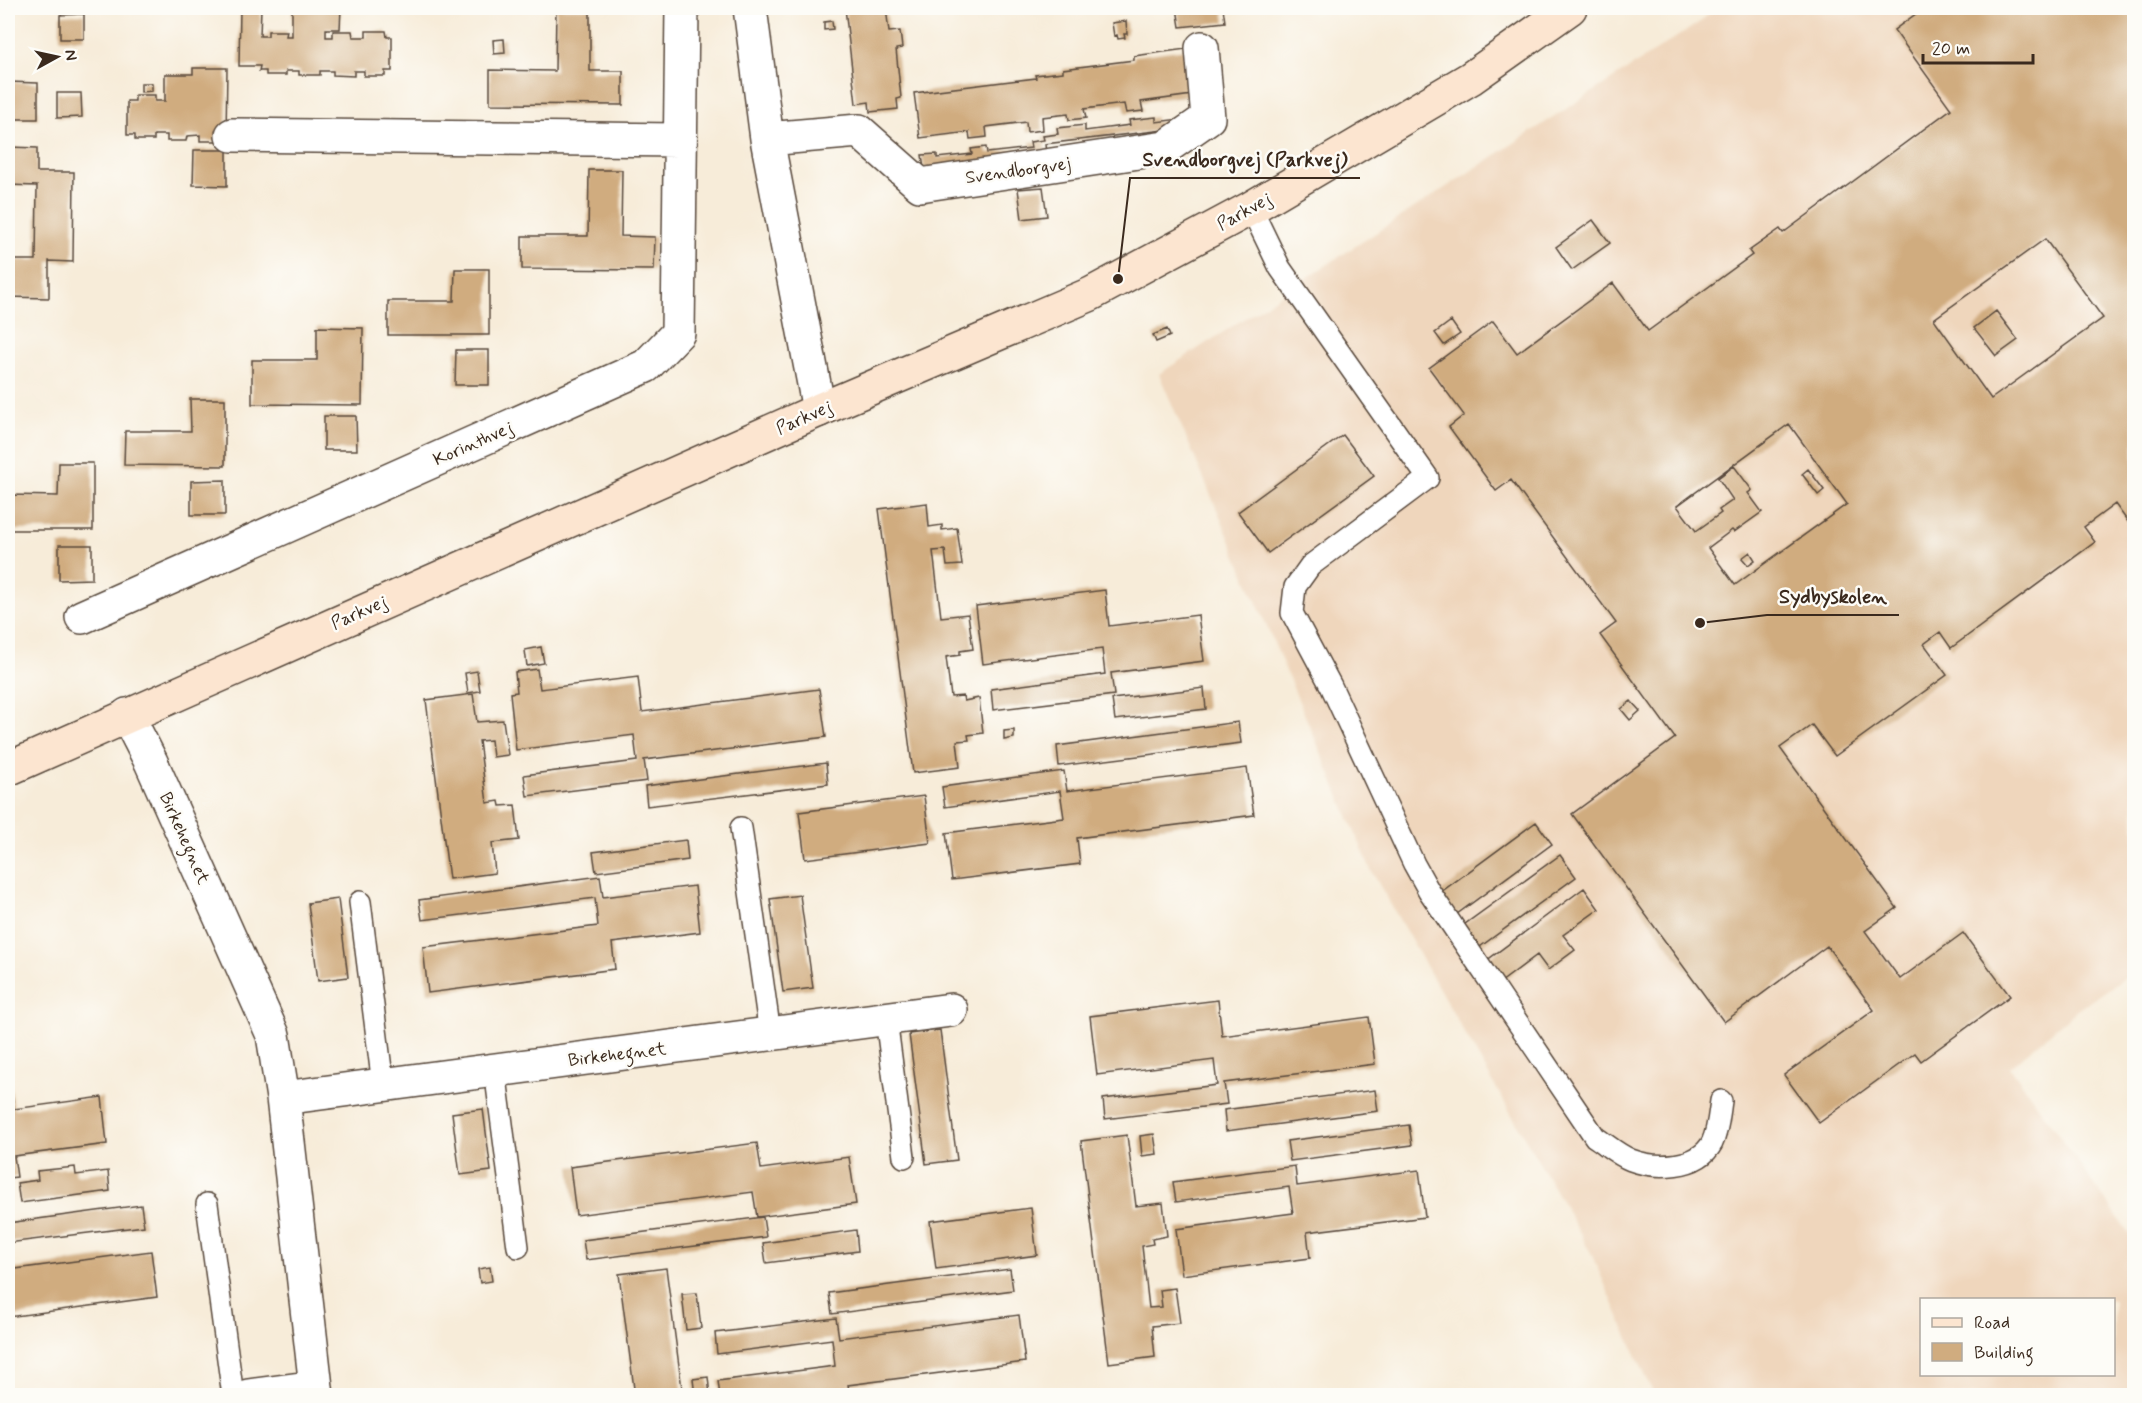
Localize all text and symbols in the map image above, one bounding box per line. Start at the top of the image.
north arrow [27,27,87,87]
scale bar [1923,27,2032,65]
text: 20 m [1932,37,1970,61]
text: N [59,48,82,62]
callout: Svendborgvej (Parkvej) [1130,140,1360,178]
text: Svendborgvej (Parkvej) [1142,147,1348,174]
street label: Svendborgvej [964,152,1073,190]
street label: Parkvej [1213,187,1276,237]
street label: Parkvej [772,395,836,441]
street label: Korinthvej [430,416,517,472]
callout: Sydbyskolen [1767,577,1899,615]
text: Sydbyskolen [1779,584,1887,611]
street label: Parkvej [327,590,391,636]
street label: Birkehegnet [151,788,215,890]
street label: Birkehegnet [567,1037,668,1075]
legend [1920,1298,2115,1376]
text: Road [1974,1311,2010,1335]
text: Building [1974,1341,2034,1367]

